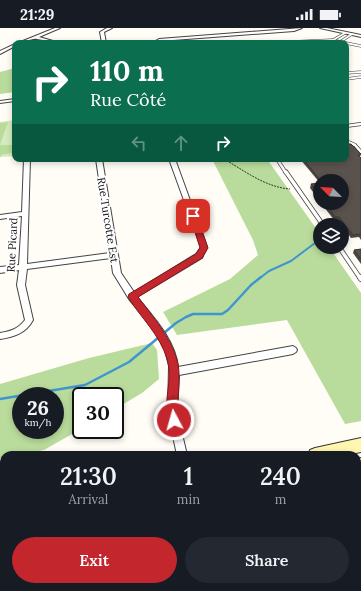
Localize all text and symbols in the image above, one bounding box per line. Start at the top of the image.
text: 21:29 [20,5,54,24]
text: 110 m [90,53,164,89]
icon: right [24,56,76,108]
text: Rue Côté [90,88,166,111]
icon: left [128,132,150,154]
icon: ahead [170,132,192,154]
icon: right [212,132,234,154]
north arrow [313,174,349,210]
map controls [313,174,349,254]
street label: Rue Turcotte Est [94,176,122,264]
pin [176,199,210,233]
icon: arrive [182,205,204,227]
street label: Rue Picard [4,217,20,273]
button: layers [313,218,349,254]
speed limit sign: 30 [72,387,124,439]
text: 26 [27,395,49,420]
position arrow [153,399,195,441]
text: km/h [24,416,52,429]
text: 21:30 [60,461,117,492]
text: 1 [184,461,193,492]
text: 240 [260,461,301,492]
text: Arrival [69,491,108,508]
text: min [177,491,200,508]
text: m [275,491,286,508]
button: Exit [12,537,177,583]
button: Share [185,537,349,583]

